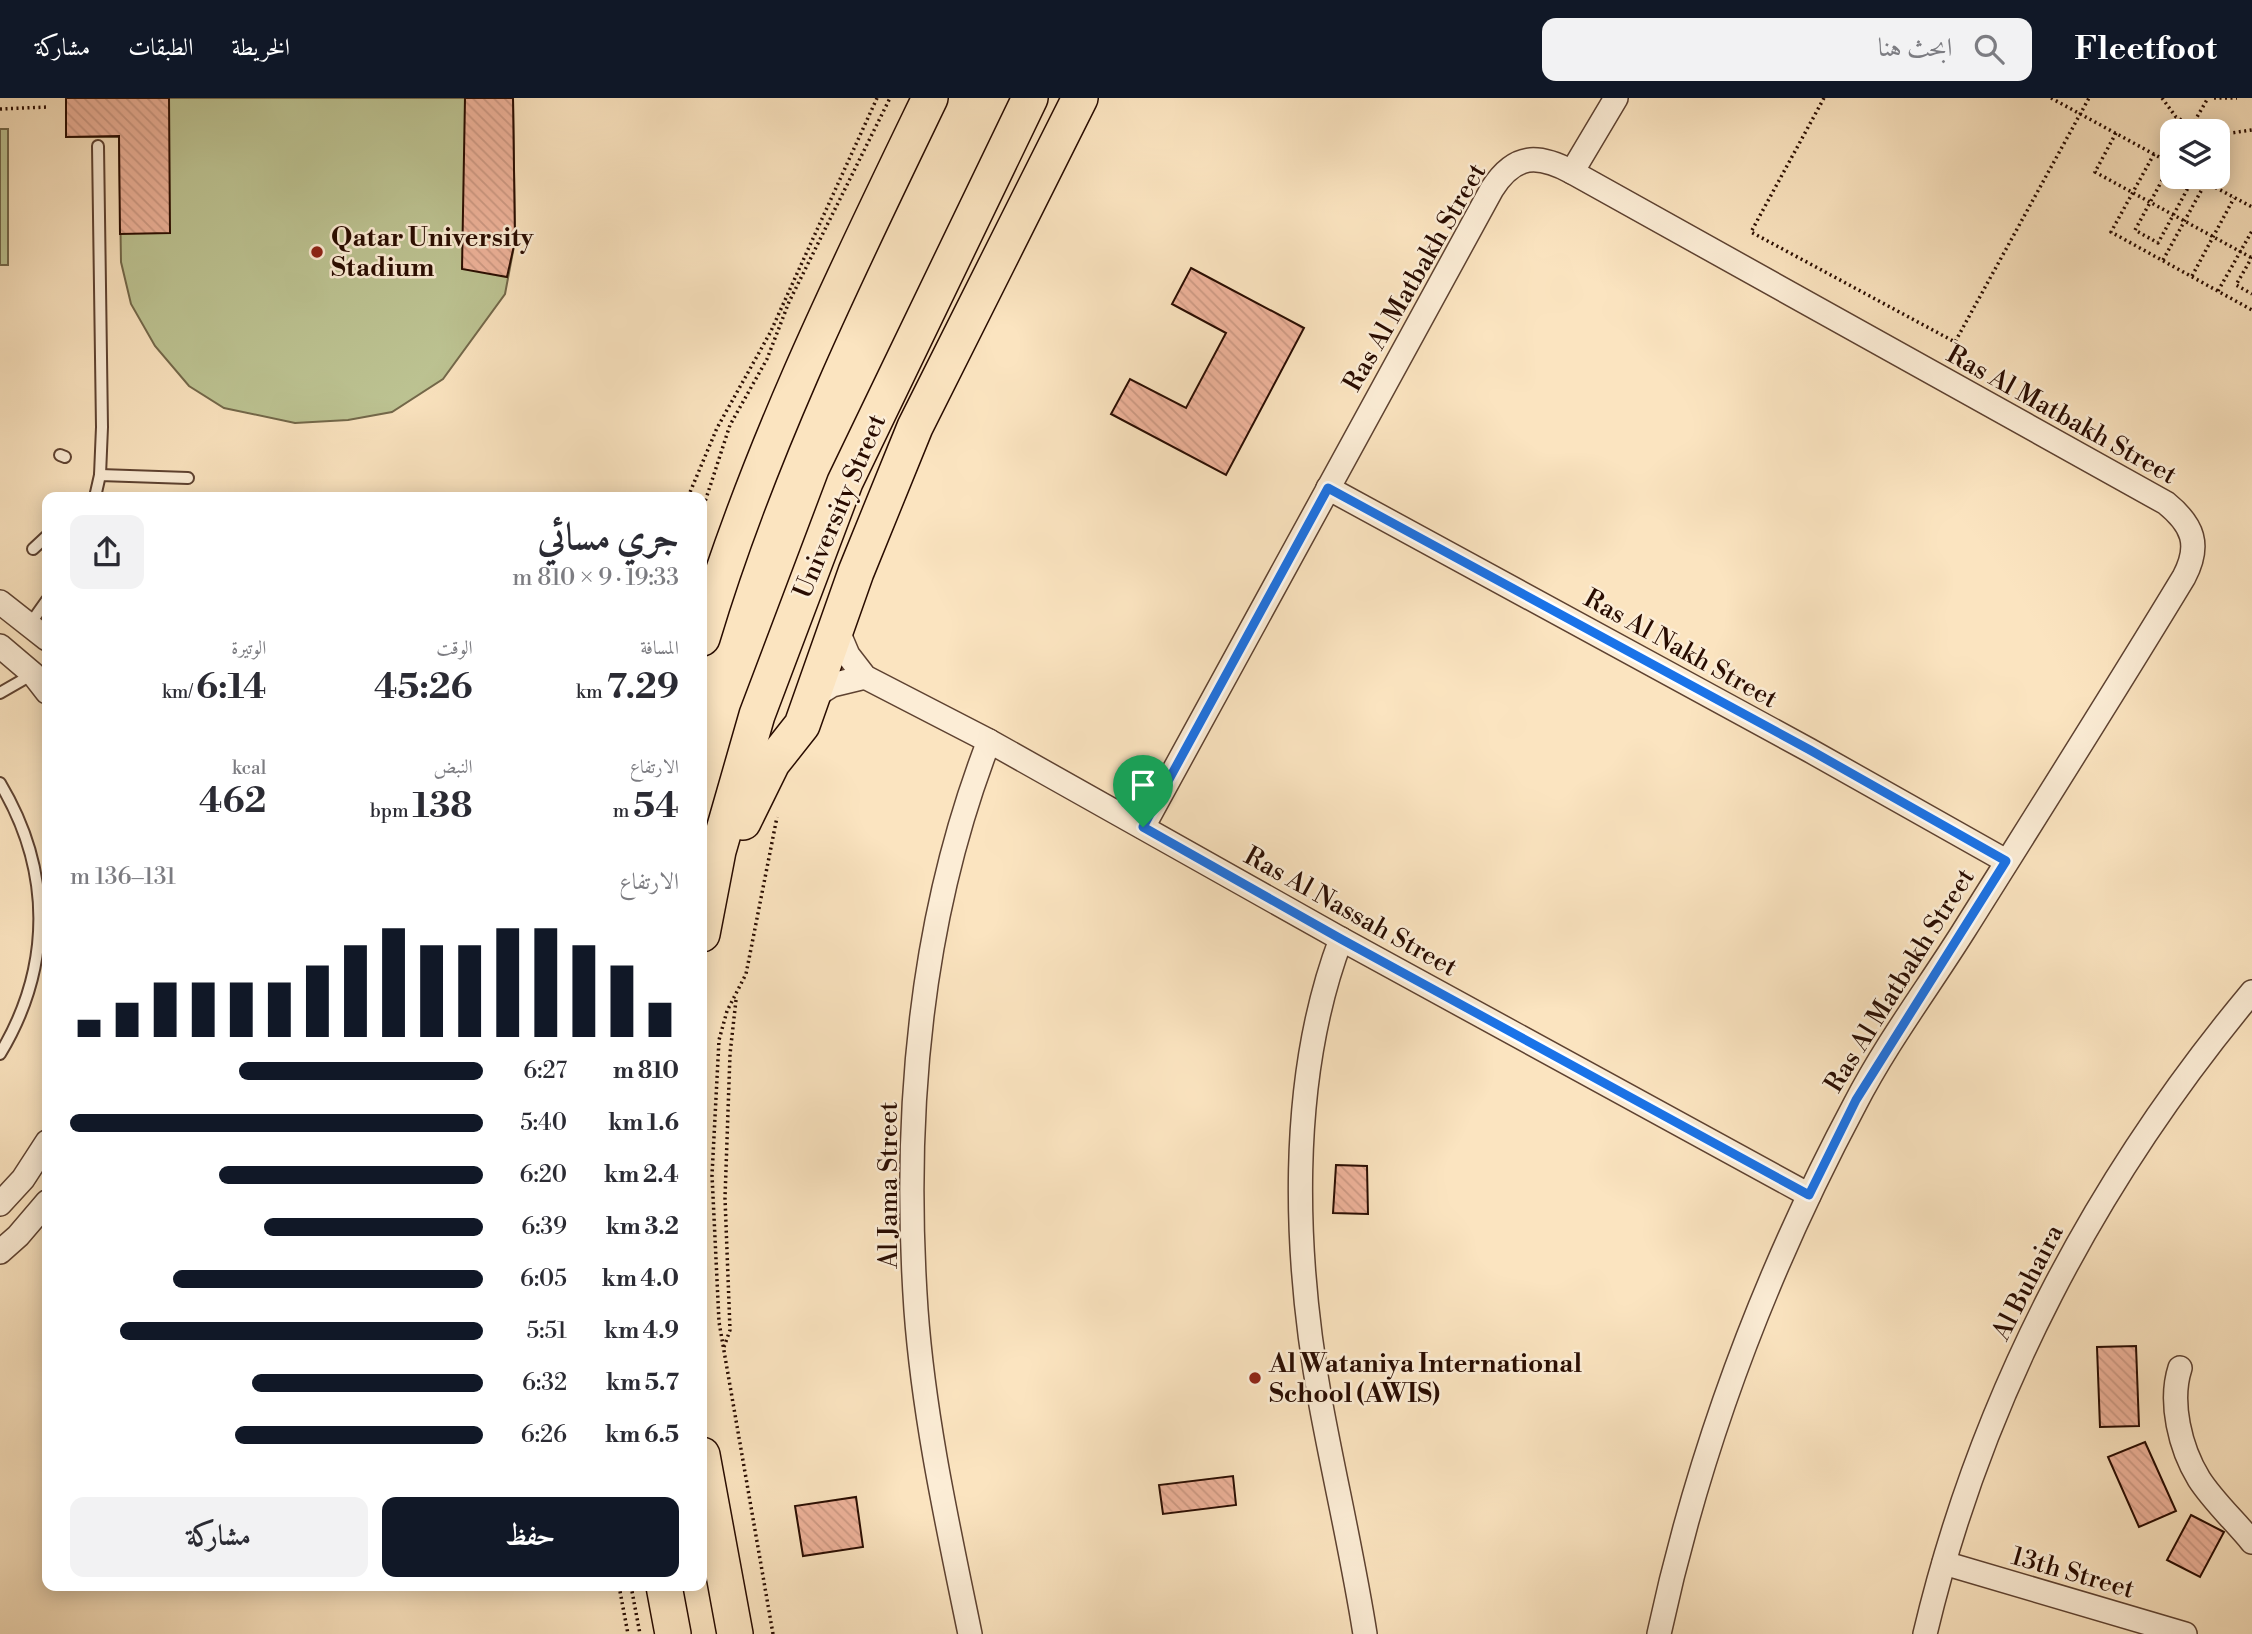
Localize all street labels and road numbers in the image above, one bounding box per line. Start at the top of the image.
street label: Ras Al Matbakh Street [1336,158,1493,397]
street label: Ras Al Matbakh Street [1941,338,2182,491]
street label: University Street [787,409,893,603]
street label: Ras Al Nakh Street [1578,582,1783,715]
street label: Ras Al Nassah Street [1238,840,1463,984]
street label: Ras Al Matbakh Street [1818,863,1982,1098]
street label: Al Jama Street [873,1102,905,1269]
street label: Al Buhaira [1985,1219,2071,1347]
street label: 13th Street [2007,1540,2138,1606]

